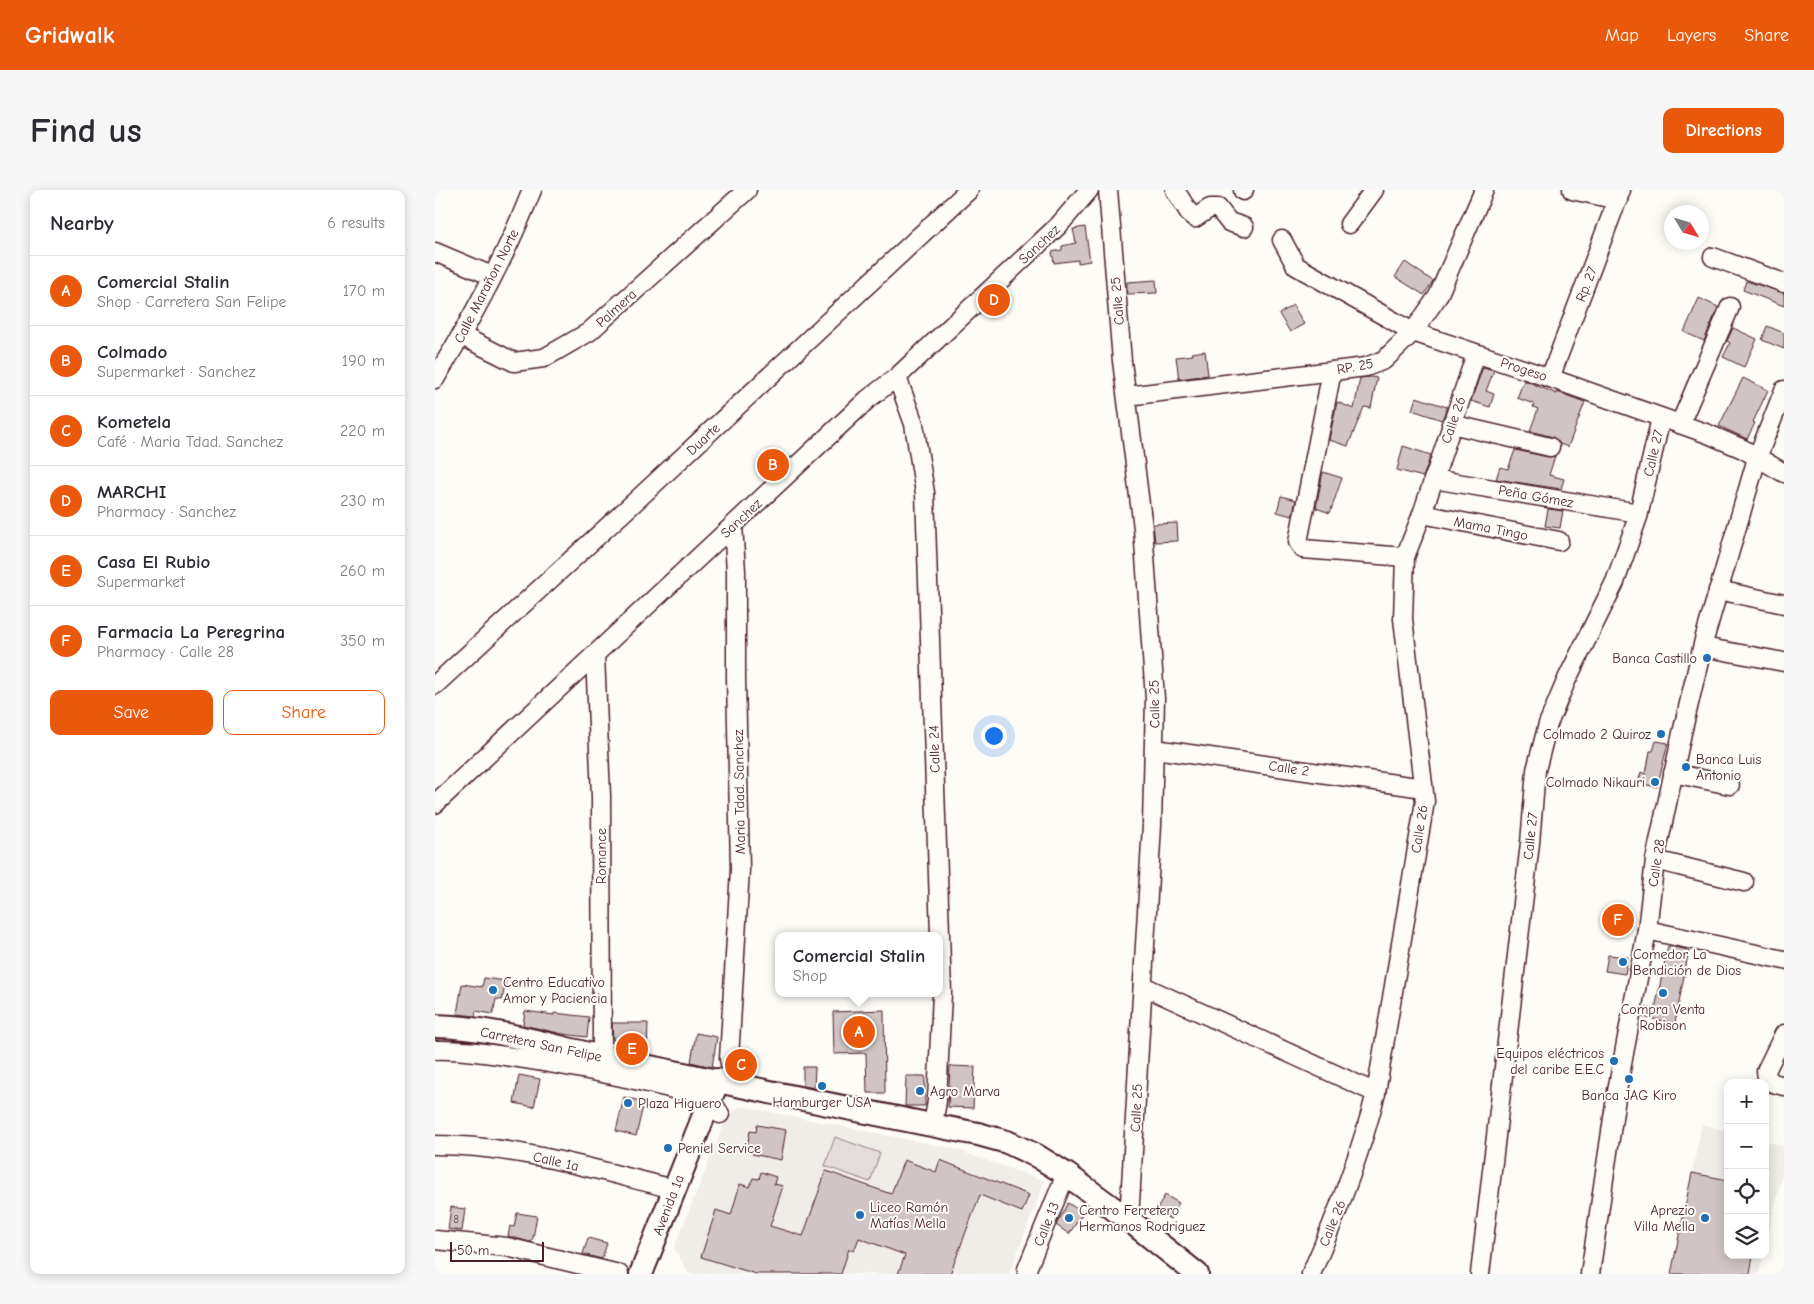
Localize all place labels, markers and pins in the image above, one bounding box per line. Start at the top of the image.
pin: D [978,281,1010,319]
pin: B [757,446,789,484]
place label: Banca Castillo [1612,650,1697,667]
marker: Banca Castillo [1701,652,1713,664]
place label: Colmado 2 Quiroz [1543,726,1651,743]
marker: Colmado 2 Quiroz [1655,728,1667,740]
place label: Banca Luis Antonio [1696,751,1761,784]
marker: Banca Luis Antonio [1680,761,1692,773]
place label: Colmado Nikauri [1546,774,1645,791]
marker: Colmado Nikauri [1649,776,1661,788]
pin: F [1602,901,1634,939]
place label: Comedor La Bendición de Dios [1633,946,1741,979]
marker: Comedor La Bendición de Dios [1617,956,1629,968]
place label: Centro Educativo Amor y Paciencia [503,974,608,1007]
marker: Centro Educativo Amor y Paciencia [487,984,499,996]
marker: Compra Venta Robison [1657,987,1669,999]
place label: Compra Venta Robison [1621,1001,1705,1034]
pin: A [843,1013,875,1051]
pin: E [616,1030,648,1068]
place label: Equipos eléctricos del caribe E.E.C [1496,1045,1604,1078]
pin: C [725,1046,757,1084]
marker: Equipos eléctricos del caribe E.E.C [1608,1055,1620,1067]
marker: Banca JAG Kiro [1623,1073,1635,1085]
marker: Hamburger USA [816,1080,828,1092]
place label: Agro Marva [930,1083,1000,1100]
marker: Agro Marva [914,1085,926,1097]
place label: Banca JAG Kiro [1581,1087,1677,1104]
place label: Hamburger USA [773,1094,871,1111]
place label: Plaza Higuero [638,1095,721,1112]
marker: Plaza Higuero [622,1097,634,1109]
place label: Peniel Service [678,1140,761,1157]
marker: Peniel Service [662,1142,674,1154]
place label: Liceo Ramón Matías Mella [870,1199,948,1232]
place label: Centro Ferretero Hermanos Rodriguez [1079,1202,1205,1235]
place label: Aprezio Villa Mella [1634,1202,1695,1235]
marker: Liceo Ramón Matías Mella [854,1209,866,1221]
marker: Centro Ferretero Hermanos Rodriguez [1063,1212,1075,1224]
marker: Aprezio Villa Mella [1699,1212,1711,1224]

